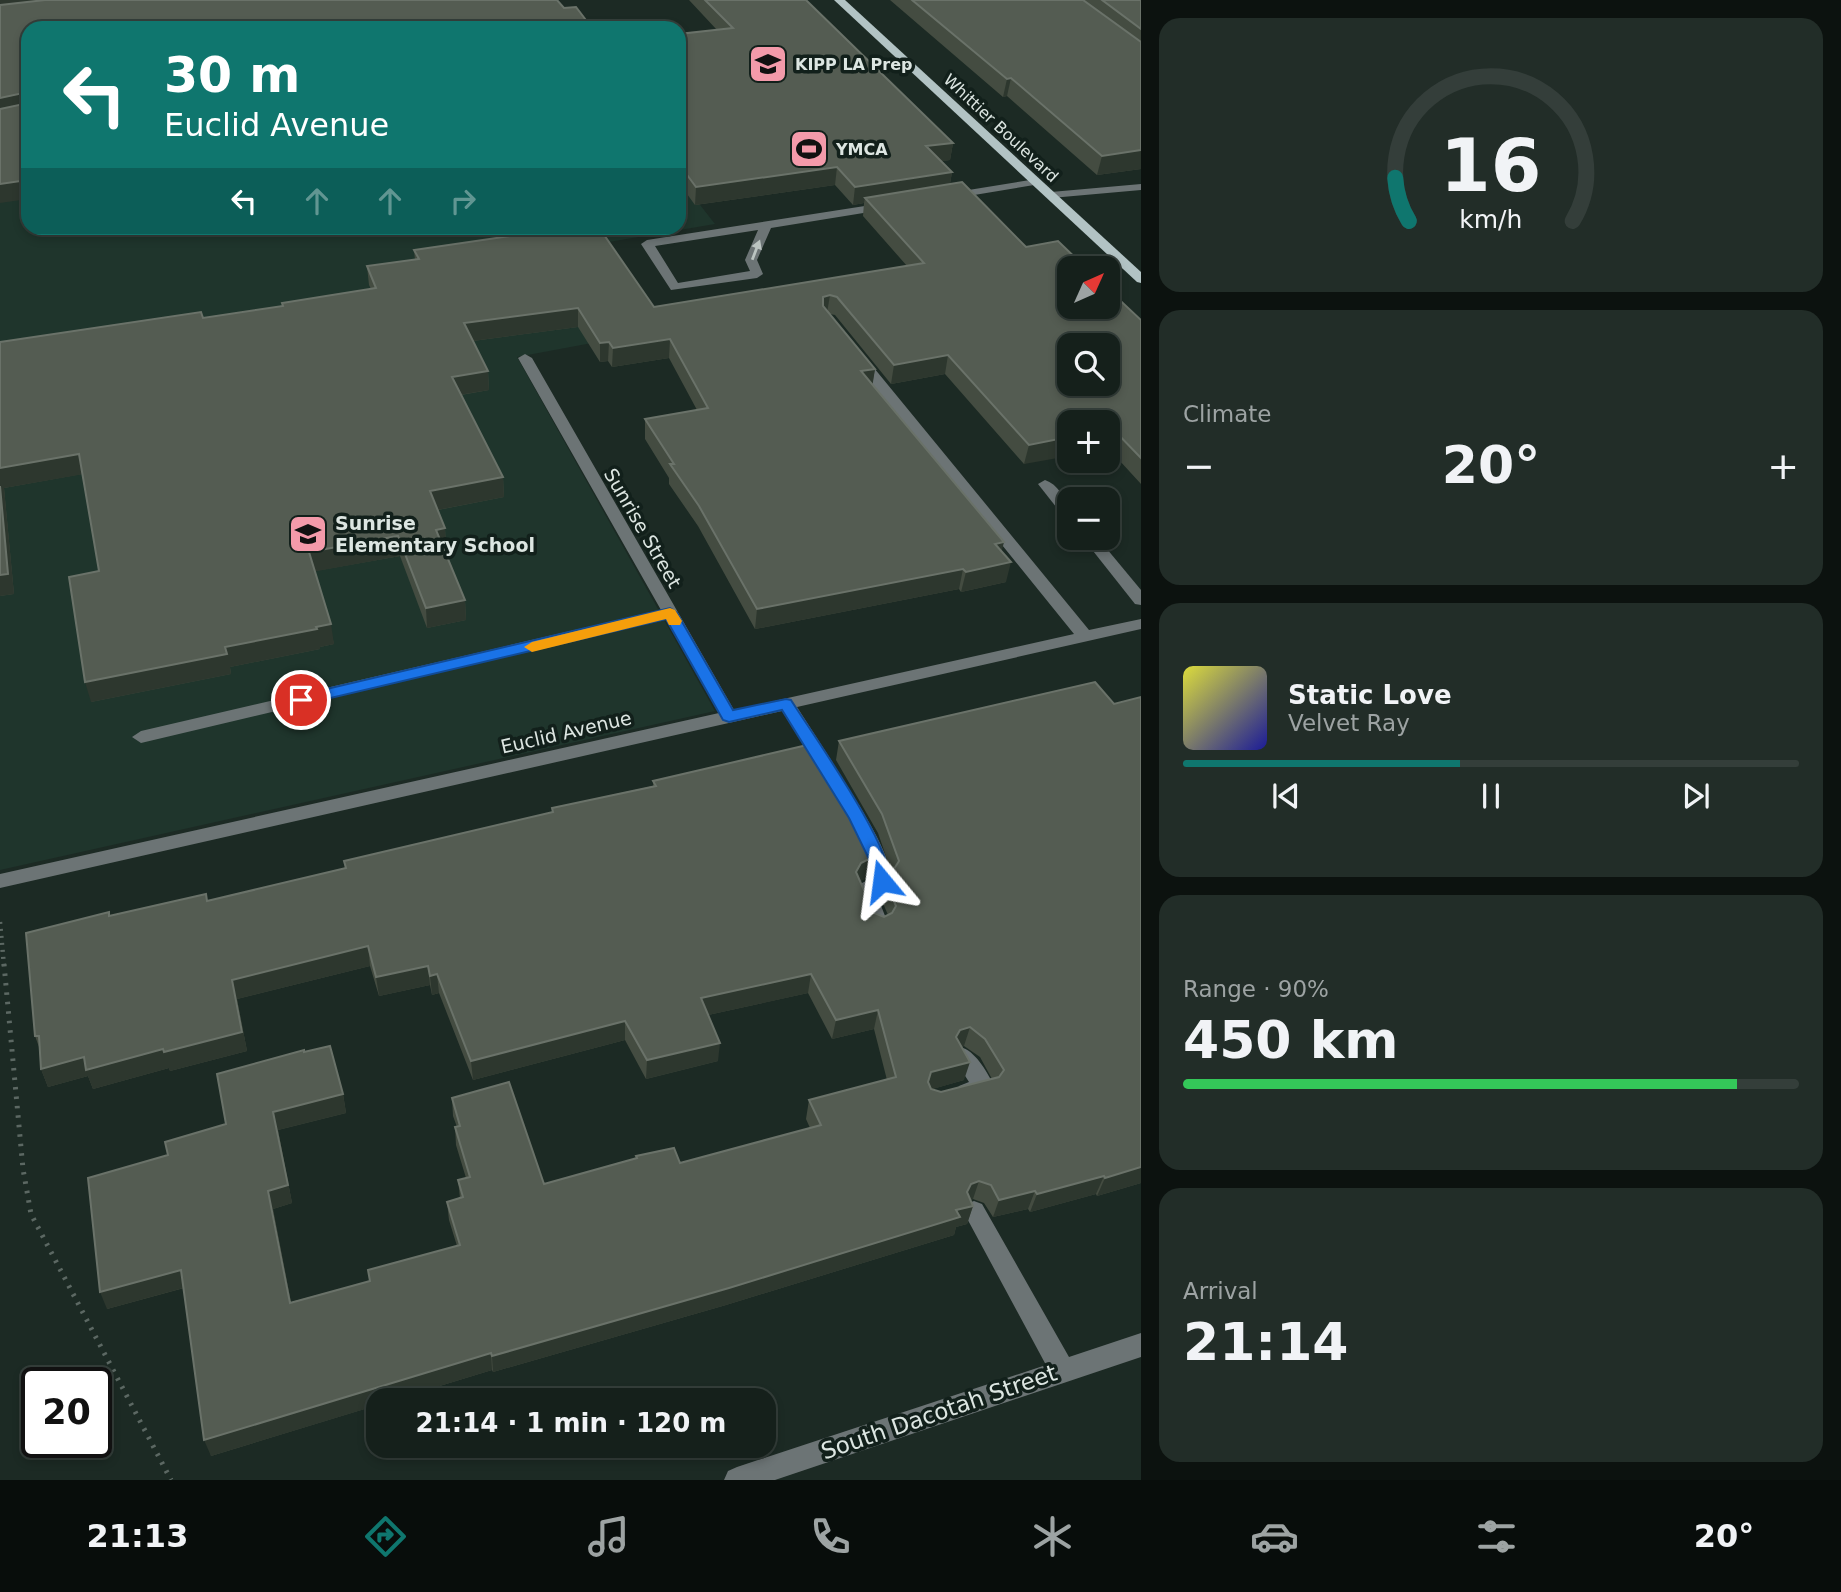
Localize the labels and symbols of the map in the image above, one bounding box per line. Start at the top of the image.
school or university icon: KIPP LA Prep [747,43,789,85]
place label: KIPP LA Prep [795,55,912,74]
street label: Whittier Boulevard [940,70,1062,186]
sports icon: YMCA [788,128,830,170]
place label: YMCA [835,140,888,159]
one-way arrow [750,239,761,260]
north arrow [1057,256,1120,318]
street label: Sunrise Street [600,464,686,592]
place label: Sunrise Elementary School [335,512,535,556]
school or university icon: Sunrise Elementary School [287,513,329,555]
pin [271,670,331,730]
street label: Euclid Avenue [498,706,634,758]
position arrow [845,844,919,918]
street label: South Dacotah Street [818,1359,1060,1465]
speed limit sign: 20 [21,1367,112,1458]

